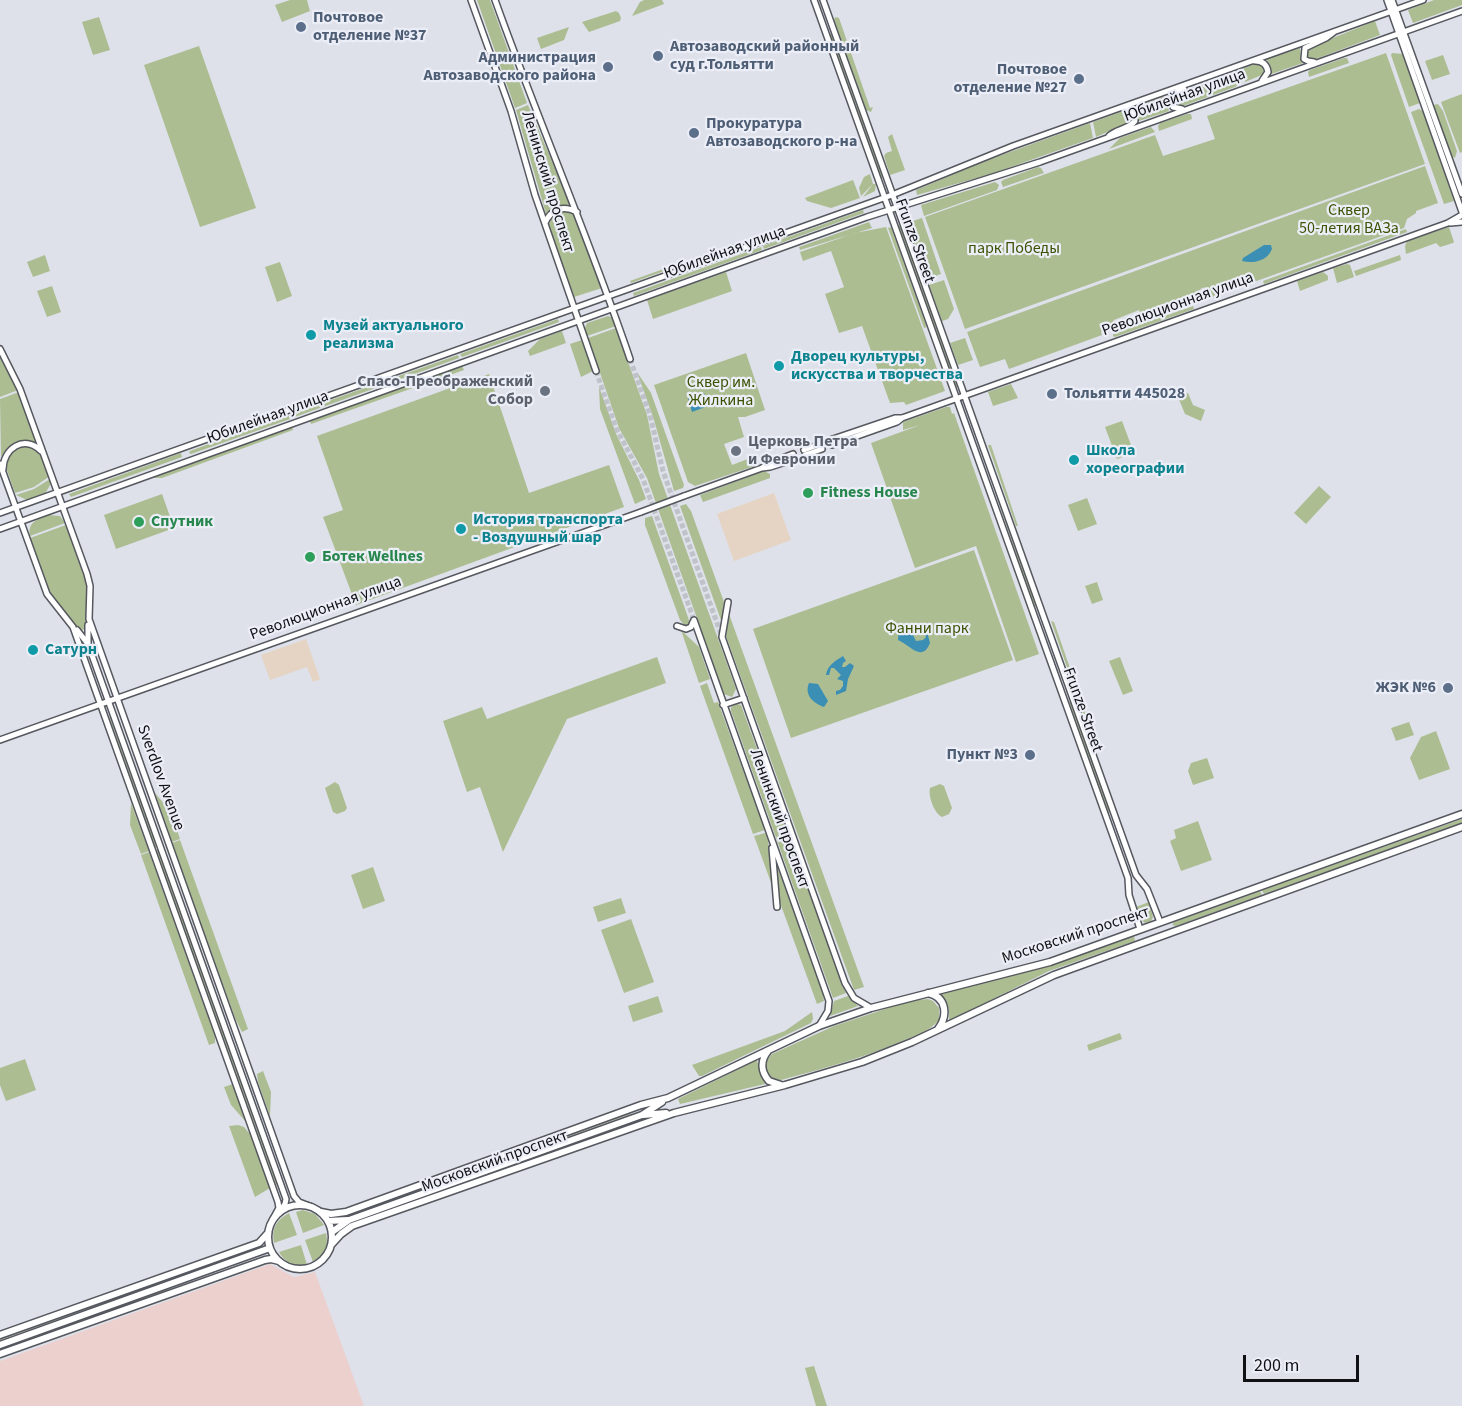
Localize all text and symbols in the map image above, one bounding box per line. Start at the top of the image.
place label: Почтовое отделение №37 [313,8,427,46]
marker: Почтовое отделение №37 [294,20,308,34]
place label: Автозаводский районный суд г.Тольятти [670,37,859,75]
place label: Администрация Автозаводского района [424,48,596,86]
marker: Автозаводский районный суд г.Тольятти [651,49,665,63]
marker: Администрация Автозаводского района [601,60,615,74]
place label: Почтовое отделение №27 [953,60,1067,98]
street label: Юбилейная улица [1121,65,1249,127]
marker: Почтовое отделение №27 [1072,72,1086,86]
street label: Ленинский проспект [516,109,578,255]
place label: Прокуратура Автозаводского р-на [706,114,857,152]
marker: Прокуратура Автозаводского р-на [687,126,701,140]
street label: Frunze Street [890,196,938,286]
park label: Сквер 50-летия ВАЗа [1299,201,1399,239]
street label: Юбилейная улица [661,222,789,284]
park label: парк Победы [968,239,1060,259]
street label: Революционная улица [1100,269,1256,341]
place label: Музей актуального реализма [323,316,464,354]
marker: Музей актуального реализма [304,328,318,342]
place label: Дворец культуры, искусства и творчества [791,347,963,385]
marker: Дворец культуры, искусства и творчества [772,359,786,373]
place label: Спасо-Преображенский Собор [357,372,533,410]
park label: Сквер им. Жилкина [687,373,755,411]
marker: Спасо-Преображенский Собор [538,384,552,398]
place label: Тольятти 445028 [1064,384,1185,404]
street label: Юбилейная улица [204,387,332,449]
marker: Тольятти 445028 [1045,387,1059,401]
place label: Церковь Петра и Февронии [748,432,858,470]
place label: Школа хореографии [1086,441,1184,479]
marker: Церковь Петра и Февронии [729,444,743,458]
marker: Школа хореографии [1067,453,1081,467]
place label: Fitness House [820,483,918,503]
marker: Fitness House [801,486,815,500]
place label: История транспорта - Воздушный шар [473,510,623,548]
place label: Спутник [151,512,213,532]
marker: Спутник [132,515,146,529]
marker: История транспорта - Воздушный шар [454,522,468,536]
place label: Ботек Wellnes [322,547,423,567]
marker: Ботек Wellnes [303,550,317,564]
street label: Революционная улица [248,573,404,645]
park label: Фанни парк [885,619,969,639]
place label: Сатурн [45,640,97,660]
marker: Сатурн [26,643,40,657]
street label: Frunze Street [1058,665,1106,755]
place label: ЖЭК №6 [1376,678,1436,698]
marker: ЖЭК №6 [1441,681,1455,695]
street label: Sverdlov Avenue [132,723,188,833]
place label: Пункт №3 [946,745,1018,765]
street label: Ленинский проспект [745,747,813,891]
marker: Пункт №3 [1023,748,1037,762]
street label: Московский проспект [1000,903,1152,969]
street label: Московский проспект [419,1127,571,1197]
scale bar [1246,1343,1362,1381]
text: 200 m [1254,1353,1299,1378]

